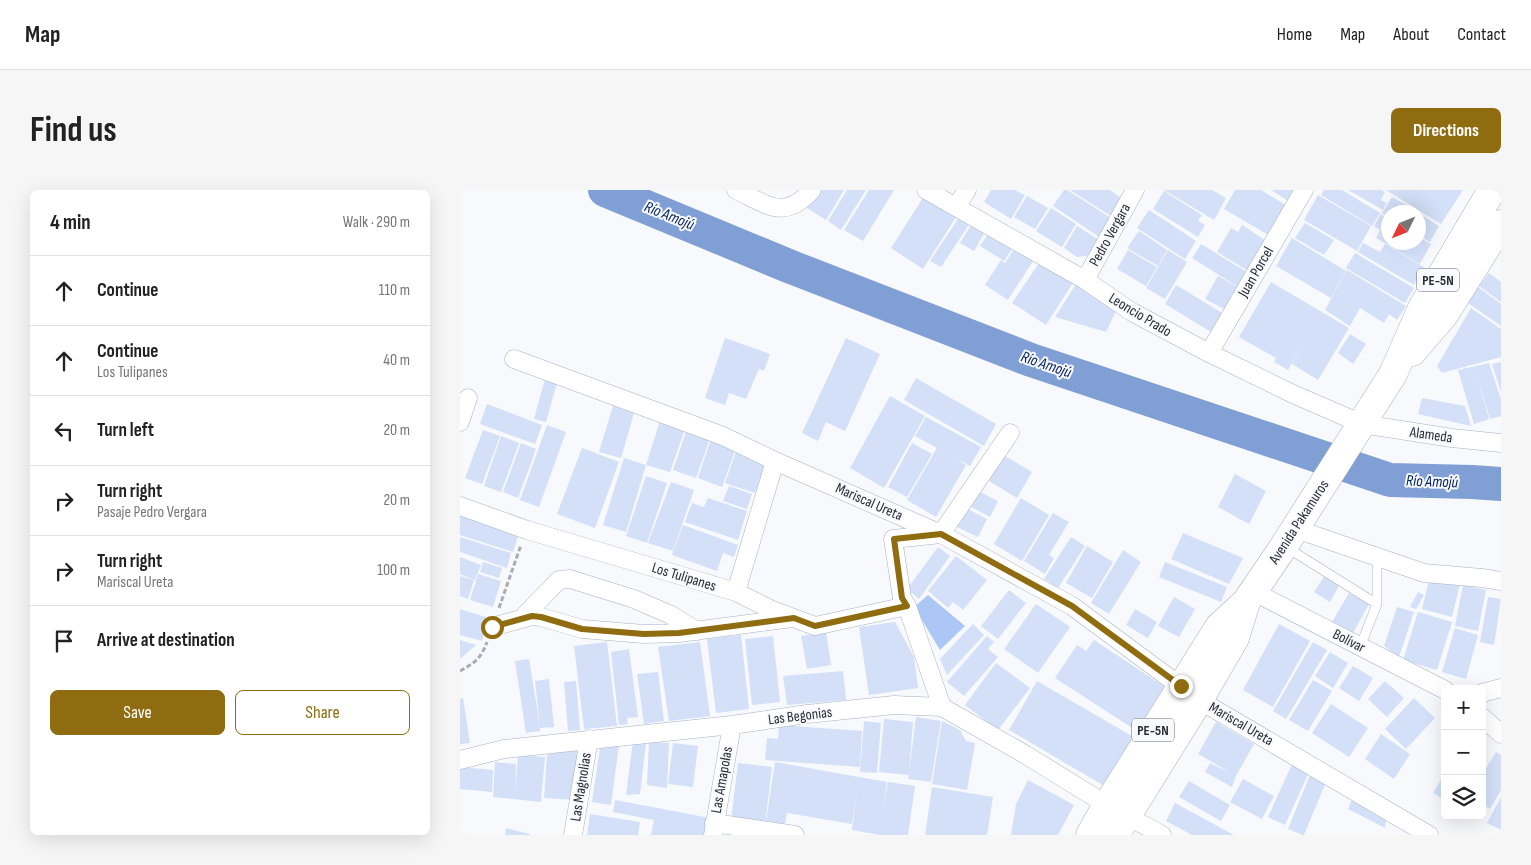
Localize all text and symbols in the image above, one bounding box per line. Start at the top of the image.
text: Map [25,20,60,49]
text: Home [1277,24,1312,45]
text: Map [1340,24,1365,45]
text: About [1393,24,1429,45]
text: Contact [1457,24,1506,45]
button: Directions [1391,108,1501,153]
text: Find us [30,109,117,152]
water label: Río Amojú [641,197,697,235]
street label: Pedro Vergara [1085,200,1135,270]
north arrow [1381,205,1426,250]
text: 4 min [50,210,91,235]
text: Walk · 290 m [343,213,410,232]
street label: Juan Porcel [1233,243,1278,302]
road number: PE-5N [1417,268,1459,292]
icon: ahead [50,277,78,305]
text: Continue [97,279,158,302]
text: 110 m [379,281,410,300]
street label: Leoncio Prado [1105,289,1175,341]
text: Continue [97,340,158,363]
icon: ahead [50,347,78,375]
water label: Río Amojú [1018,348,1074,383]
text: 40 m [383,351,410,370]
text: Los Tulipanes [97,363,168,382]
icon: left [50,417,78,445]
text: Turn left [97,419,154,442]
text: 20 m [383,421,410,440]
street label: Alameda [1407,422,1454,447]
water label: Río Amojú [1406,472,1459,492]
street label: Avenida Pakamuros [1264,476,1333,569]
street label: Mariscal Ureta [832,479,906,525]
text: Turn right [97,480,162,503]
icon: right [50,487,78,515]
text: 20 m [383,491,410,510]
text: Pasaje Pedro Vergara [97,503,207,522]
text: Turn right [97,550,162,573]
icon: right [50,557,78,585]
street label: Los Tulipanes [649,558,719,596]
text: 100 m [377,561,410,580]
text: Mariscal Ureta [97,573,173,592]
route start [481,616,504,639]
street label: Bolívar [1329,625,1369,658]
icon: arrive [50,627,78,655]
text: Arrive at destination [97,629,235,652]
route end [1170,675,1193,698]
map controls [1441,685,1486,820]
button: + [1441,685,1486,730]
button: Save [50,690,225,735]
button: Share [235,690,410,735]
street label: Mariscal Ureta [1205,698,1277,750]
street label: Las Begonias [767,703,833,729]
road number: PE-5N [1132,718,1174,742]
button: − [1441,730,1486,775]
street label: Las Amapolas [707,745,737,815]
street label: Las Magnolias [566,751,596,823]
button: layers [1441,775,1486,820]

